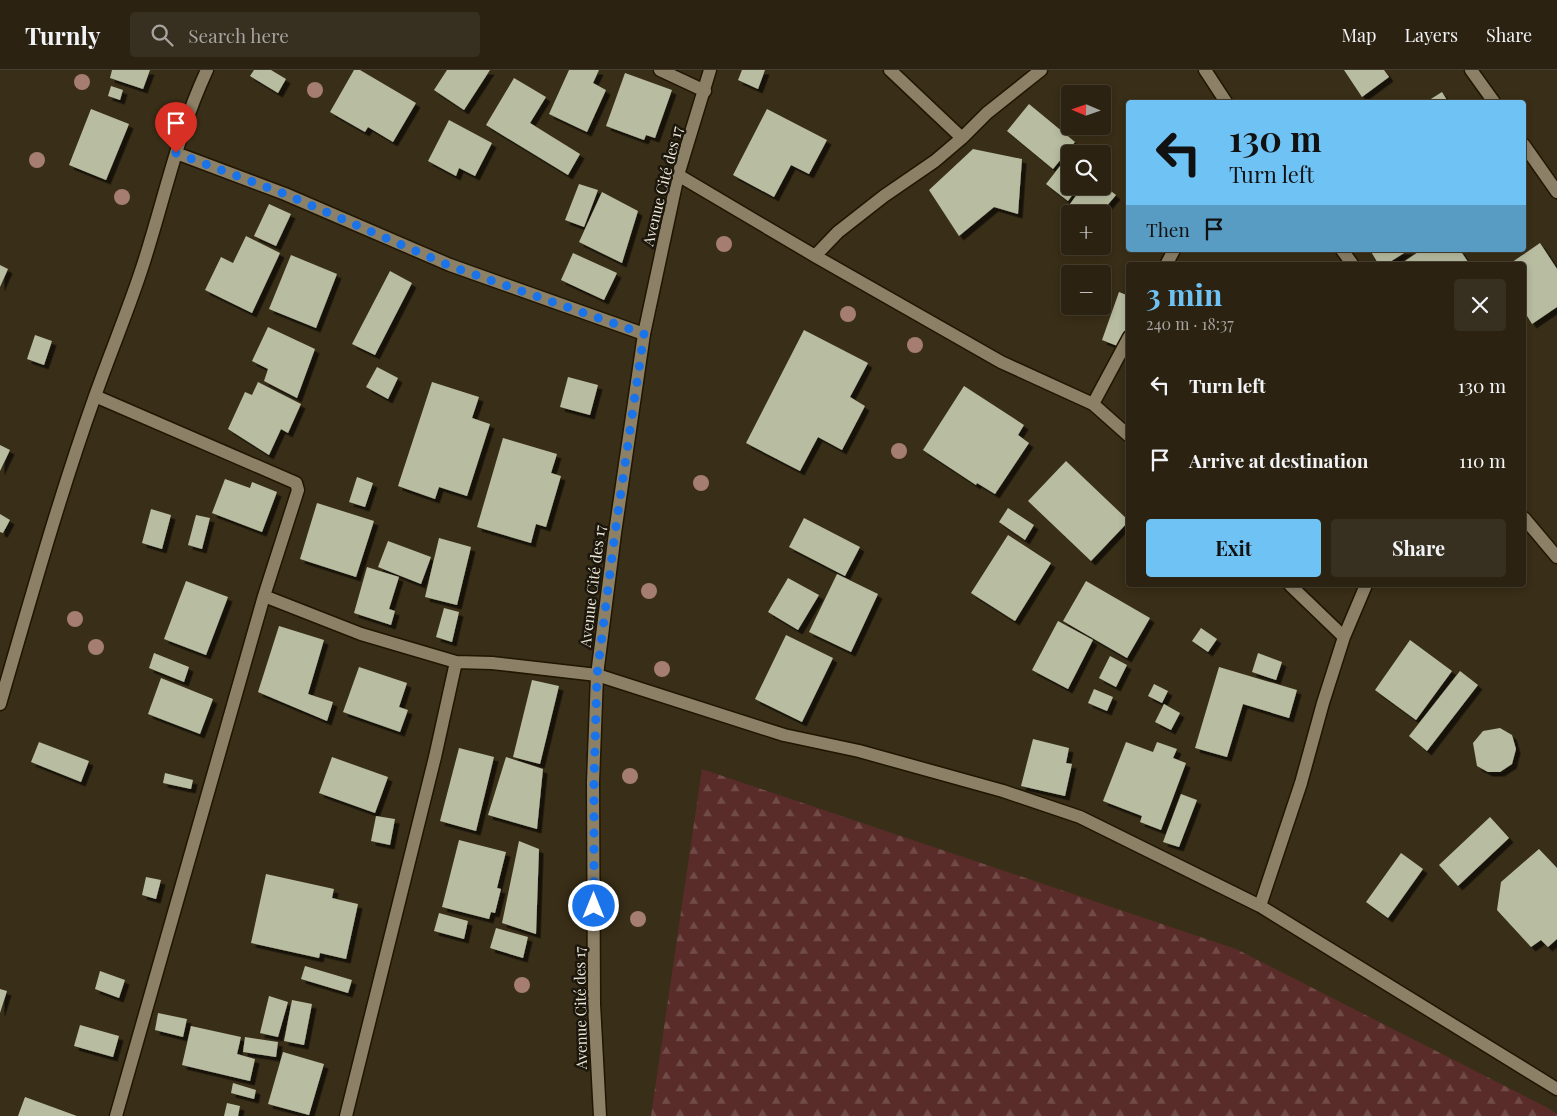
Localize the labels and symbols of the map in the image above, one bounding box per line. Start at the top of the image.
north arrow [1061,85,1111,135]
pin [155,102,197,153]
street label: Avenue Cité des 17 [637,124,687,249]
street label: Avenue Cité des 17 [574,524,609,649]
position arrow [567,879,619,931]
street label: Avenue Cité des 17 [569,946,591,1071]

